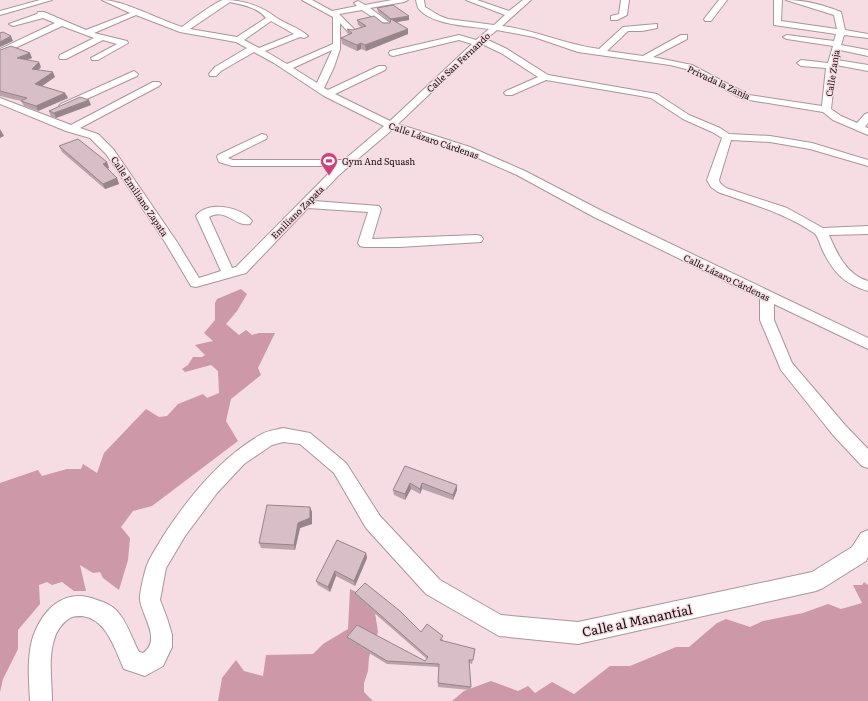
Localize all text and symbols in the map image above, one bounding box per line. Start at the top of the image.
street label: Calle San Fernando [423,29,493,95]
street label: Calle Zanja [821,48,843,98]
street label: Privada la Zanja [685,61,753,103]
street label: Calle Lázaro Cárdenas [387,118,481,162]
sports icon: Gym And Squash [319,151,339,176]
street label: Calle Emiliano Zapata [108,153,172,239]
place label: Gym And Squash [342,154,415,168]
street label: Emiliano Zapata [267,182,327,242]
street label: Calle Lázaro Cárdenas [682,250,772,304]
street label: Calle al Manantial [580,599,694,641]

